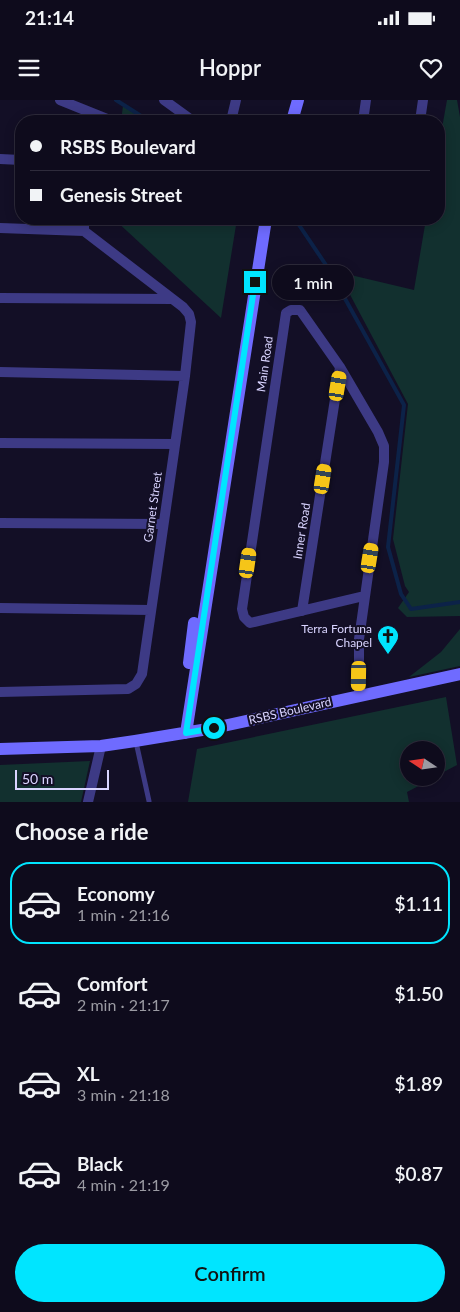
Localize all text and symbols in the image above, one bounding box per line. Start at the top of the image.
text: 21:14 [25,6,74,29]
icon: menu [15,54,43,82]
text: Hoppr [199,54,261,81]
icon: heart [417,54,445,82]
text: RSBS Boulevard [60,135,196,158]
text: Genesis Street [60,183,182,206]
callout: 1 min [272,264,355,300]
route end [244,271,266,293]
text: 1 min [293,273,333,292]
street label: Main Road [253,335,276,393]
car [328,370,347,402]
car [313,463,332,495]
street label: Garnet Street [140,470,165,543]
street label: Inner Road [290,502,313,560]
car [360,542,379,574]
car [238,547,257,579]
place label: Terra Fortuna Chapel [301,621,372,650]
church icon: Terra Fortuna Chapel [376,624,400,655]
car [351,661,366,691]
street label: RSBS Boulevard [247,694,333,727]
route start [203,717,225,739]
north arrow [400,741,445,786]
map controls [400,741,445,786]
scale bar [15,767,109,790]
text: 50 m [22,770,53,787]
text: Choose a ride [15,818,149,845]
icon: car [17,881,62,926]
text: Economy [77,882,155,905]
text: $1.11 [394,892,443,915]
text: 1 min · 21:16 [77,905,170,924]
icon: car [17,971,62,1016]
text: Comfort [77,972,148,995]
text: $1.50 [394,982,443,1005]
text: 2 min · 21:17 [77,995,170,1014]
icon: car [17,1061,62,1106]
text: XL [77,1062,100,1085]
text: $1.89 [394,1072,443,1095]
text: 3 min · 21:18 [77,1085,170,1104]
icon: car [17,1151,62,1196]
text: Black [77,1152,123,1175]
text: $0.87 [394,1162,443,1185]
text: 4 min · 21:19 [77,1175,170,1194]
button: Confirm [15,1244,445,1302]

